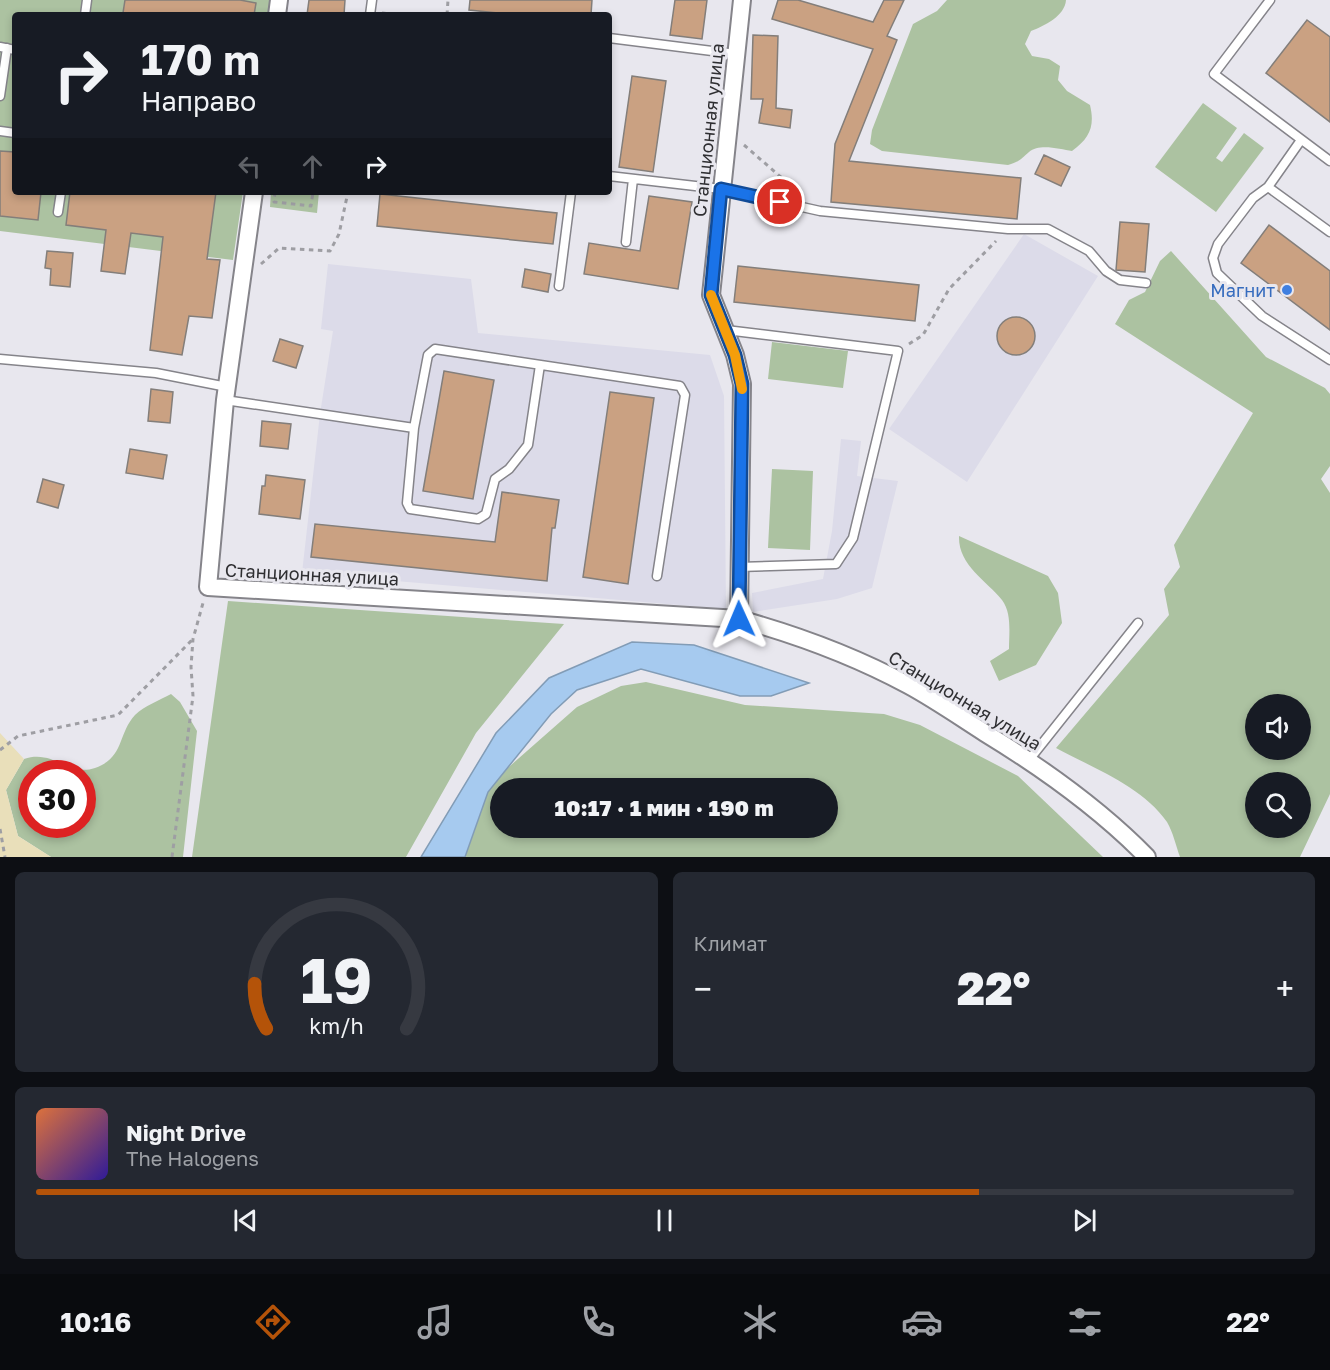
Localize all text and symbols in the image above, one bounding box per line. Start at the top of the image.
text: 170 m [141,34,260,84]
icon: right [42,36,120,114]
street label: Станционная улица [688,42,728,218]
text: Направо [141,85,256,117]
icon: left [233,150,266,183]
icon: ahead [296,150,329,183]
icon: right [359,150,392,183]
pin [754,176,805,227]
icon: arrive [763,185,796,218]
place label: Магнит [1210,279,1275,301]
marker: Магнит [1280,283,1294,297]
street label: Станционная улица [224,558,400,590]
position arrow [707,587,771,651]
street label: Станционная улица [885,646,1045,754]
map controls [1245,694,1311,838]
button: sound [1245,694,1311,760]
speed limit sign: 30 [18,760,96,838]
button: search [1245,772,1311,838]
text: 10:17 · 1 мин · 190 m [554,794,774,821]
text: Климат [694,931,767,955]
text: 19 [300,942,372,1017]
text: 22° [957,961,1030,1015]
text: − [694,969,712,1008]
text: + [1276,969,1294,1008]
text: km/h [309,1013,364,1039]
text: Night Drive [126,1119,246,1146]
text: The Halogens [126,1146,259,1170]
icon: previous [229,1204,262,1237]
icon: pause [648,1204,681,1237]
icon: next [1068,1204,1101,1237]
icon: directions [252,1301,294,1343]
icon: music [414,1301,456,1343]
icon: phone [577,1301,619,1343]
icon: climate [739,1301,781,1343]
icon: car [901,1301,943,1343]
icon: filters [1064,1301,1106,1343]
text: 10:16 [60,1306,131,1338]
text: 22° [1226,1306,1270,1338]

